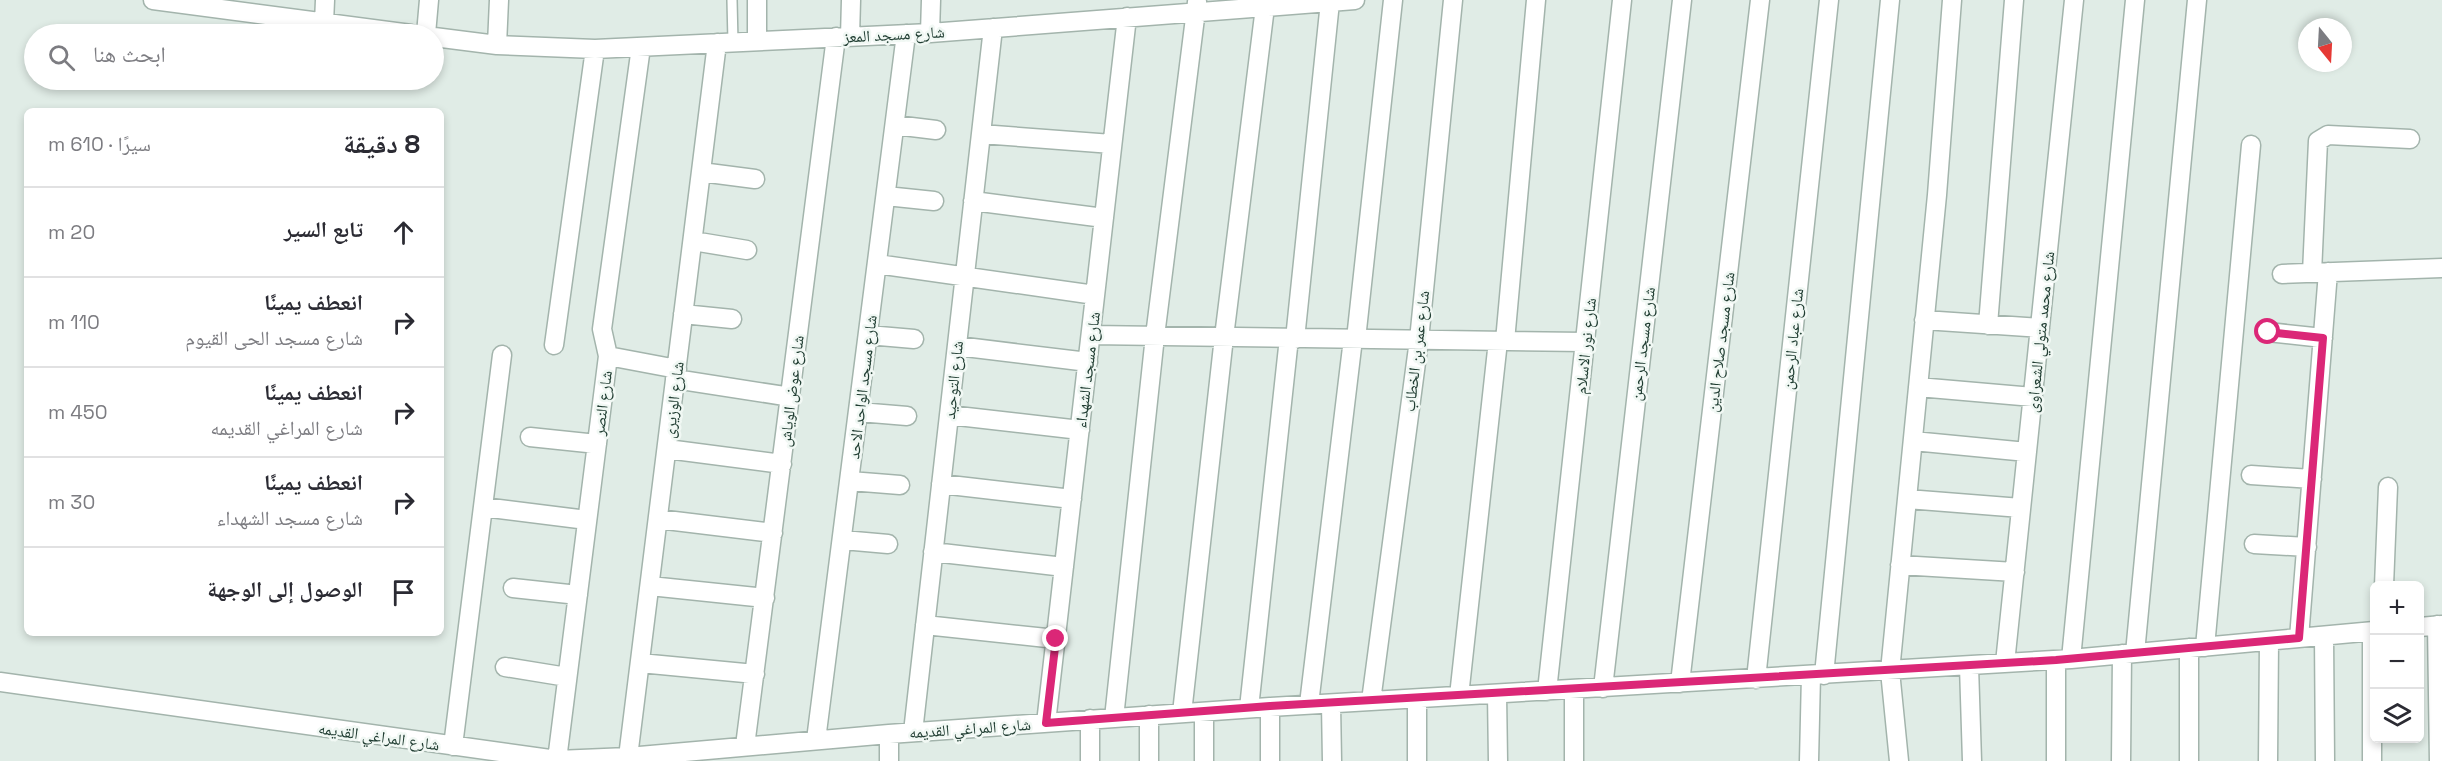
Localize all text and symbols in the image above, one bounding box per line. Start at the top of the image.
north arrow [2298,18,2352,72]
street label: شارع مسجد المعز [842,21,945,48]
search box [24,24,444,90]
text: ابحث هنا [93,40,166,68]
icon: search [45,41,78,74]
text: 8 دقيقة [343,127,420,161]
text: سيرًا · 610 m [48,131,151,157]
text: تابع السير [284,215,363,243]
icon: ahead [387,216,420,249]
text: 20 m [48,219,95,245]
street label: شارع محمد متولي الشعراوى [2022,250,2061,414]
street label: شارع مسجد صلاح الدين [1701,271,1740,413]
street label: شارع مسجد الرحمن [1625,286,1660,402]
street label: شارع عباد الرحمن [1777,287,1808,391]
text: انعطف يمينًا [264,288,363,316]
street label: شارع عمر بن الخطاب [1399,289,1434,413]
street label: شارع نور الاسلام [1570,297,1601,395]
icon: right [387,306,420,339]
text: 110 m [48,309,100,335]
street label: شارع مسجد الشهداء [1070,311,1105,429]
street label: شارع مسجد الواحد الاحد [843,314,882,460]
route start [2254,318,2280,344]
text: شارع مسجد الحى القيوم [185,325,363,351]
street label: شارع عوض الوياش [774,334,809,448]
street label: شارع التوحيد [939,340,968,420]
street label: شارع الوزيرى [658,360,689,440]
street label: شارع النصر [588,369,617,438]
text: انعطف يمينًا [264,378,363,406]
icon: right [387,396,420,429]
text: 450 m [48,399,108,425]
text: شارع المراغي القديمه [210,415,363,441]
text: انعطف يمينًا [264,468,363,496]
icon: right [387,486,420,519]
text: 30 m [48,489,95,515]
text: شارع مسجد الشهداء [217,505,363,531]
text: الوصول إلى الوجهة [207,575,363,603]
icon: arrive [387,576,420,609]
map controls [2370,581,2424,743]
button: + [2370,581,2424,635]
route end [1042,625,1068,651]
button: − [2370,635,2424,689]
button: layers [2370,689,2424,743]
street label: شارع المراغي القديمه [908,714,1032,745]
street label: شارع المراغي القديمه [317,718,441,757]

